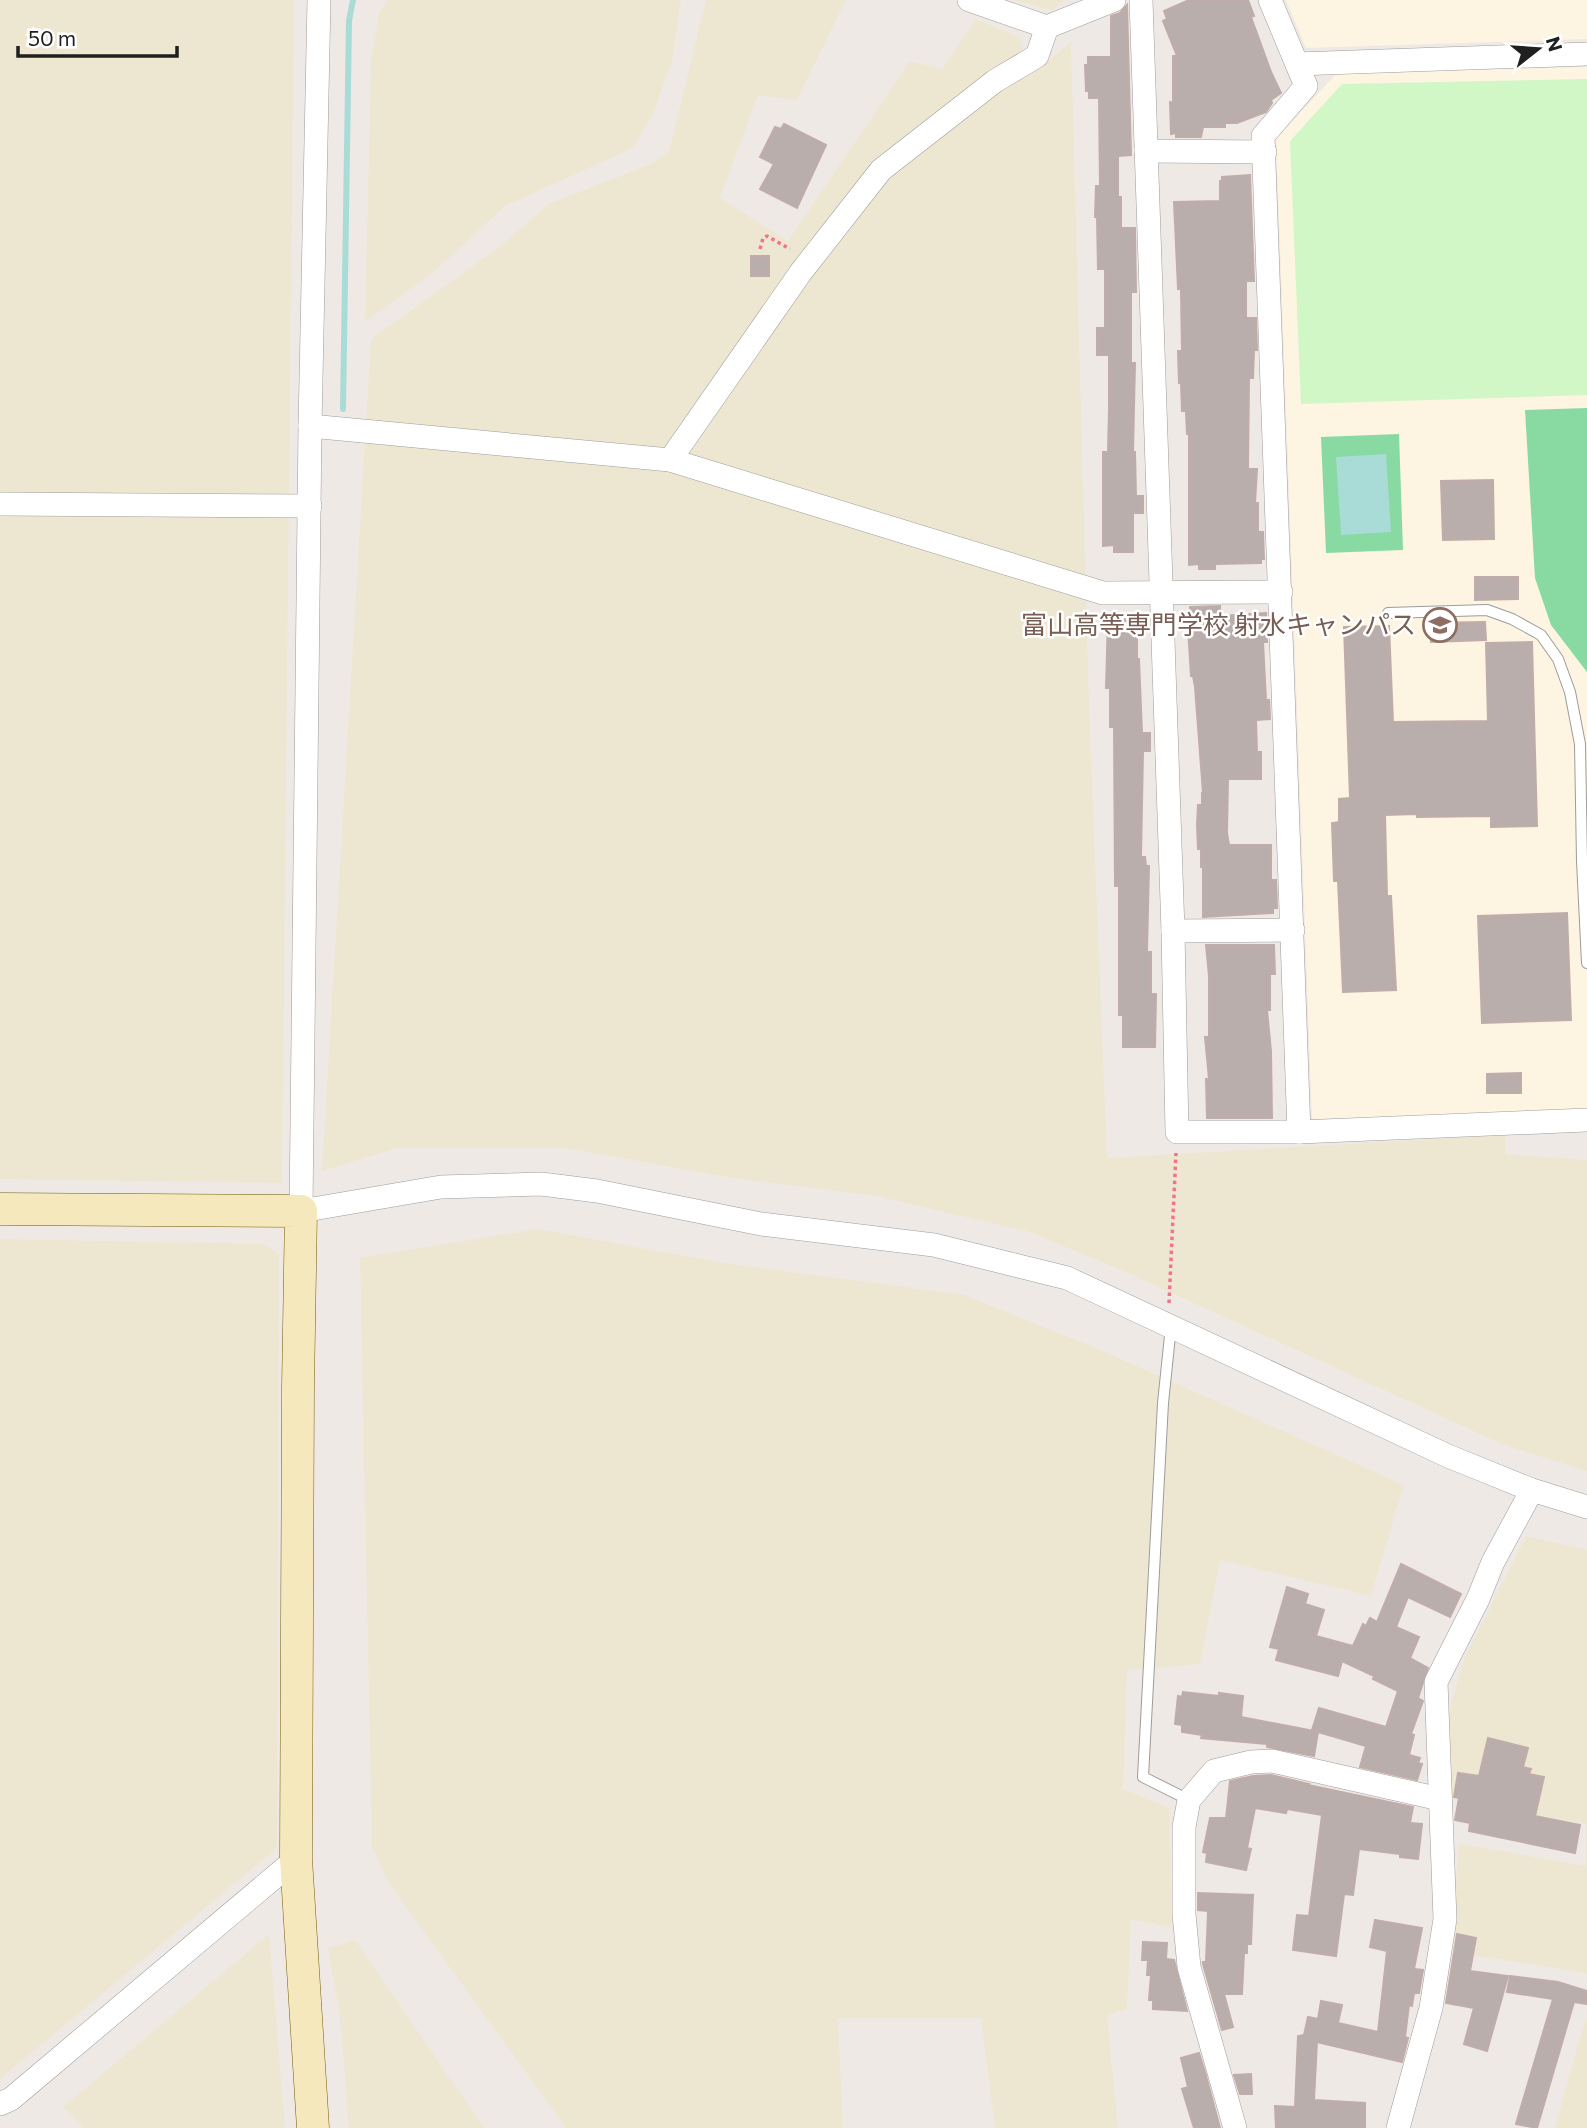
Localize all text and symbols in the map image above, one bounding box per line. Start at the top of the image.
scale bar [18,14,177,58]
north arrow [1503,14,1573,84]
text: 50 m [28,25,76,50]
text: N [1542,34,1568,54]
school or university icon: 富山高等専門学校 射水キャンパス [1421,606,1459,644]
place label: 富山高等専門学校 射水キャンパス [1021,608,1416,639]

